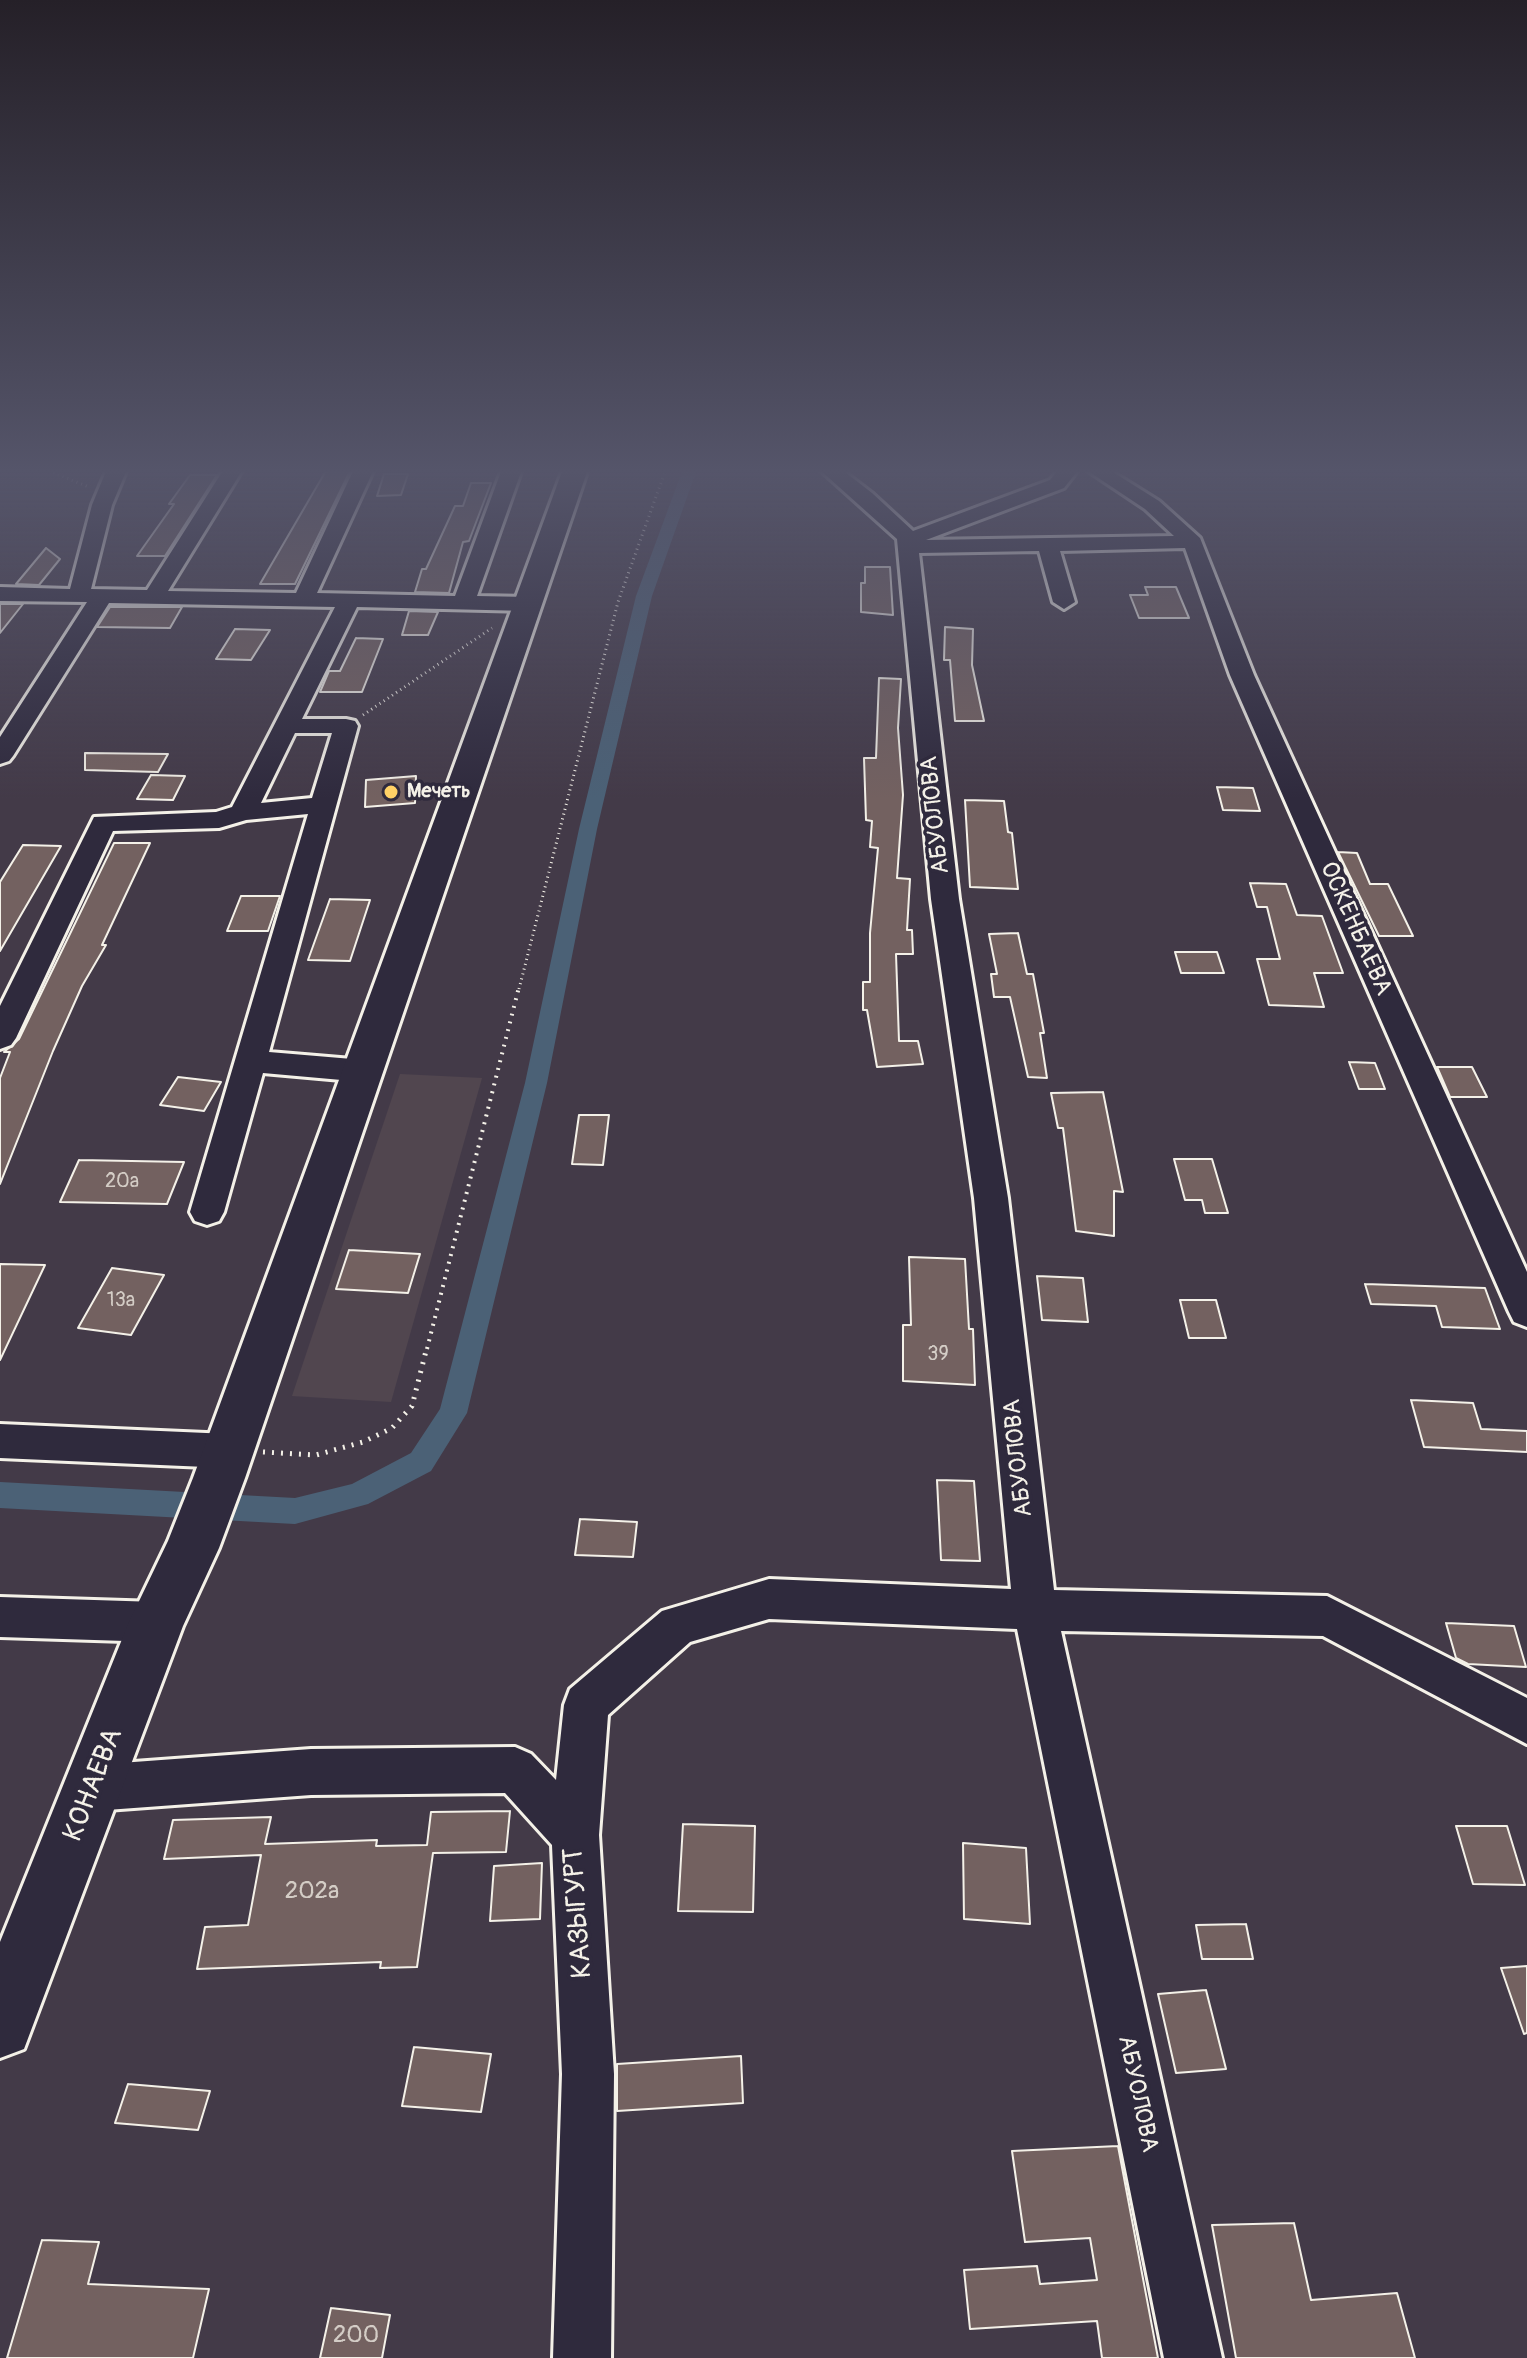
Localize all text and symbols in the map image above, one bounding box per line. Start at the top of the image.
street label: АБУОЛОВА [915,755,957,875]
place label: Мечеть [407,780,470,804]
marker: Мечеть [382,783,400,801]
street label: ОСКЕНБАЕВА [1313,858,1397,1000]
house number: 20а [105,1170,139,1194]
house number: 13а [107,1289,135,1313]
house number: 39 [927,1343,949,1367]
street label: АБУОЛОВА [998,1398,1040,1518]
street label: КОНАЕВА [57,1724,131,1846]
street label: КАЗЫГУРТ [558,1847,600,1979]
house number: 202а [285,1878,339,1906]
street label: АБУОЛОВА [1111,2033,1163,2155]
house number: 200 [333,2322,379,2350]

